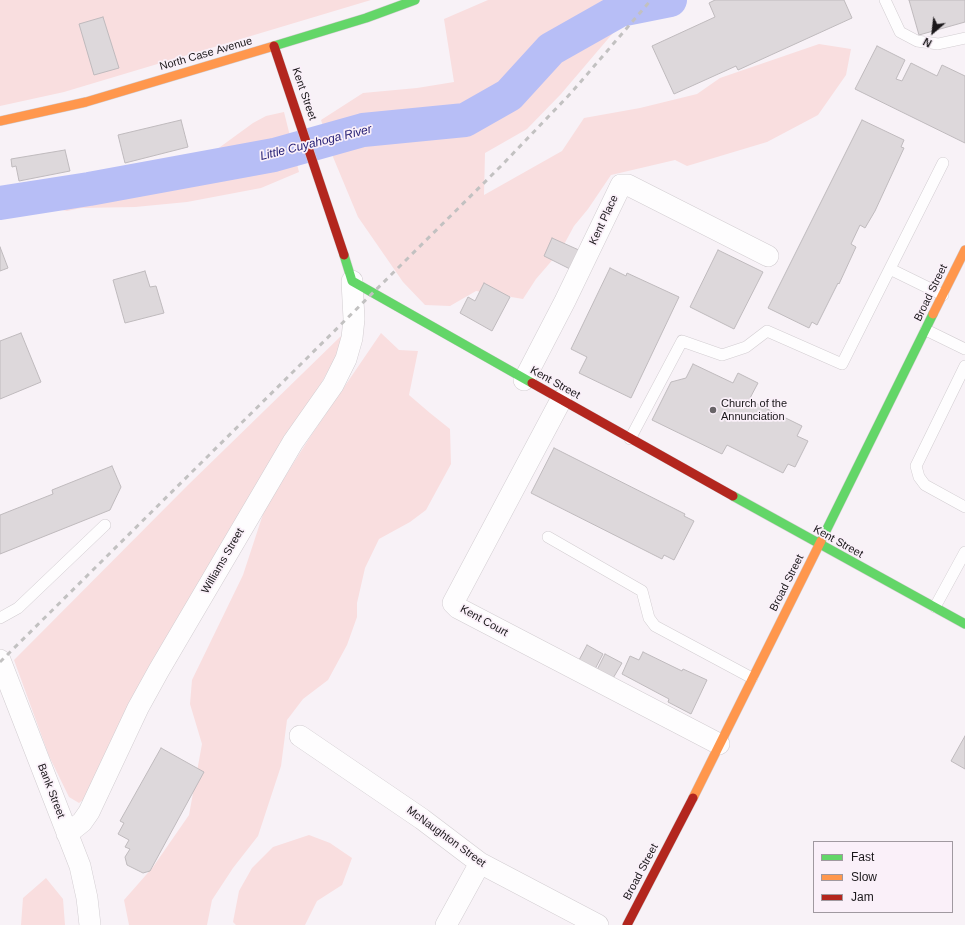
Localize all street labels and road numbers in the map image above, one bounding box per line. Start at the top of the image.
street label: North Case Avenue [158,34,254,74]
street label: Kent Street [289,66,319,122]
street label: Kent Place [587,193,621,247]
street label: Broad Street [912,262,950,324]
street label: Kent Street [528,364,582,402]
street label: Kent Street [811,523,865,561]
street label: Williams Street [199,526,247,596]
street label: Broad Street [767,552,807,614]
street label: Kent Court [458,602,510,640]
street label: Bank Street [35,762,67,820]
street label: McNaughton Street [404,804,488,870]
street label: Broad Street [621,842,661,902]

